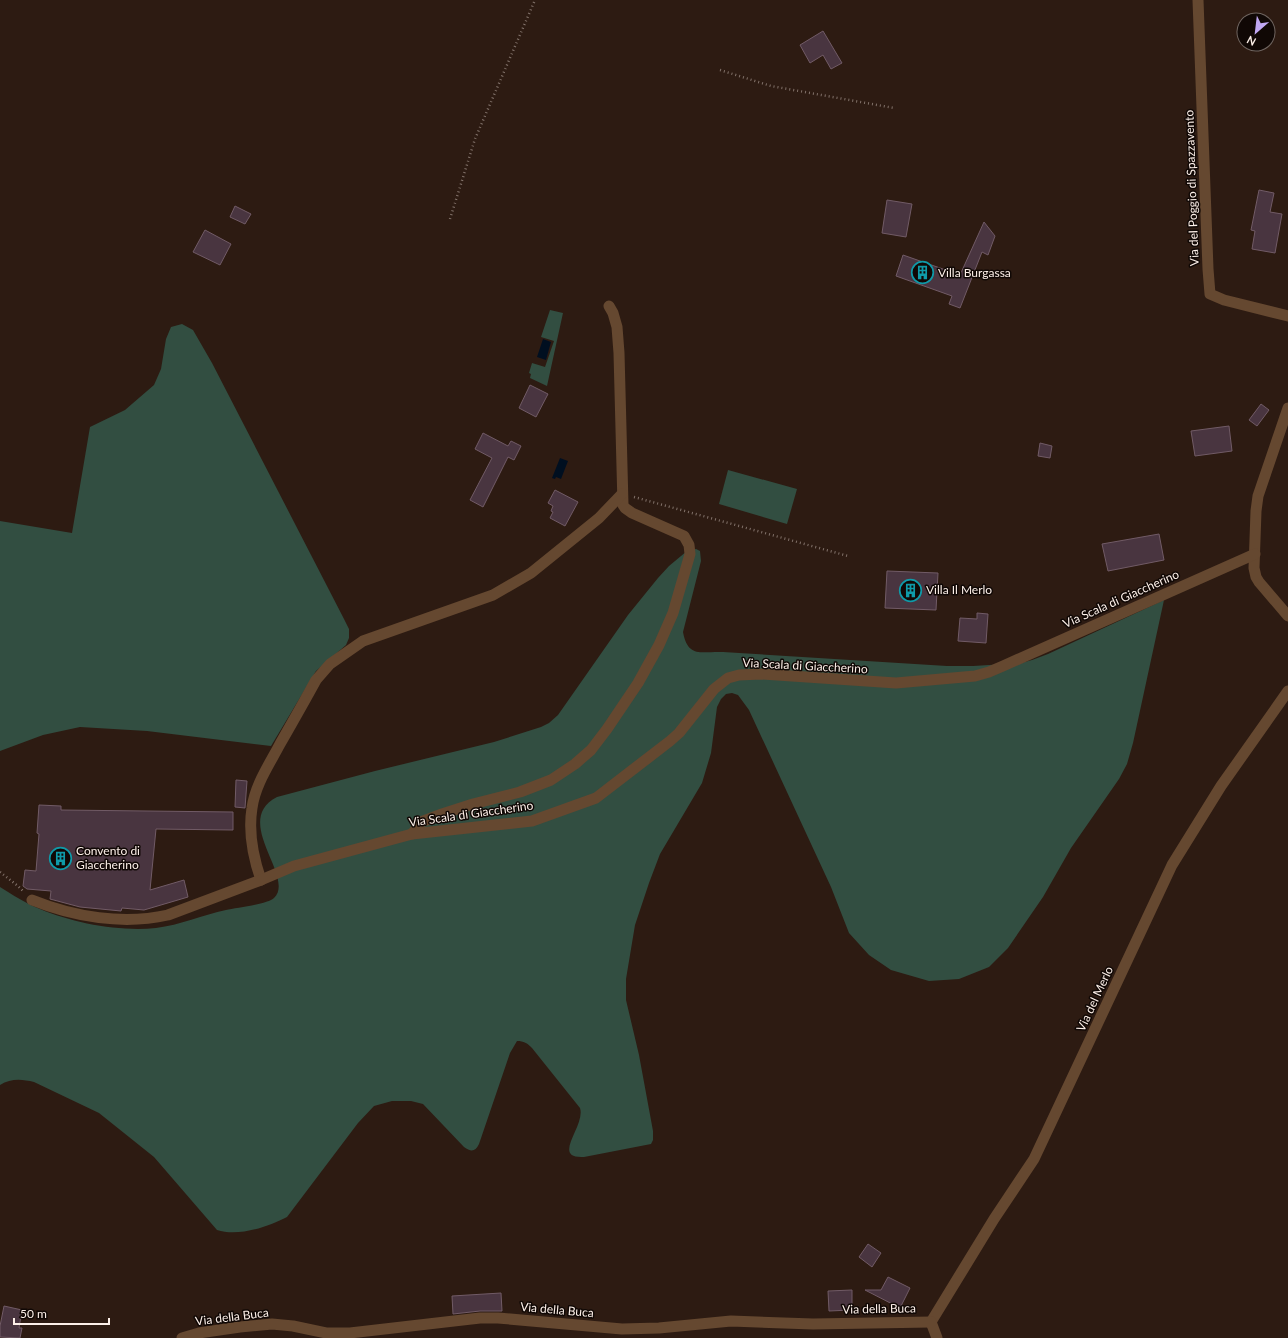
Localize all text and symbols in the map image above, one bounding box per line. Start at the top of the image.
north arrow [1236,12,1276,52]
text: N [1244,34,1258,49]
street label: Via del Poggio di Spazzavento [1181,109,1202,266]
building icon: Villa Burgassa [909,260,935,286]
place label: Villa Burgassa [938,265,1011,280]
street label: Via Scala di Giaccherino [1060,566,1181,631]
building icon: Villa Il Merlo [898,577,924,603]
place label: Villa Il Merlo [926,582,992,597]
street label: Via Scala di Giaccherino [742,655,868,676]
street label: Via Scala di Giaccherino [408,797,534,830]
place label: Convento di Giaccherino [76,843,140,872]
building icon: Convento di Giaccherino [48,845,74,871]
street label: Via del Merlo [1073,964,1116,1034]
street label: Via della Buca [520,1299,594,1320]
scale bar [14,1300,109,1326]
street label: Via della Buca [842,1300,916,1317]
street label: Via della Buca [194,1305,270,1328]
text: 50 m [20,1306,47,1321]

